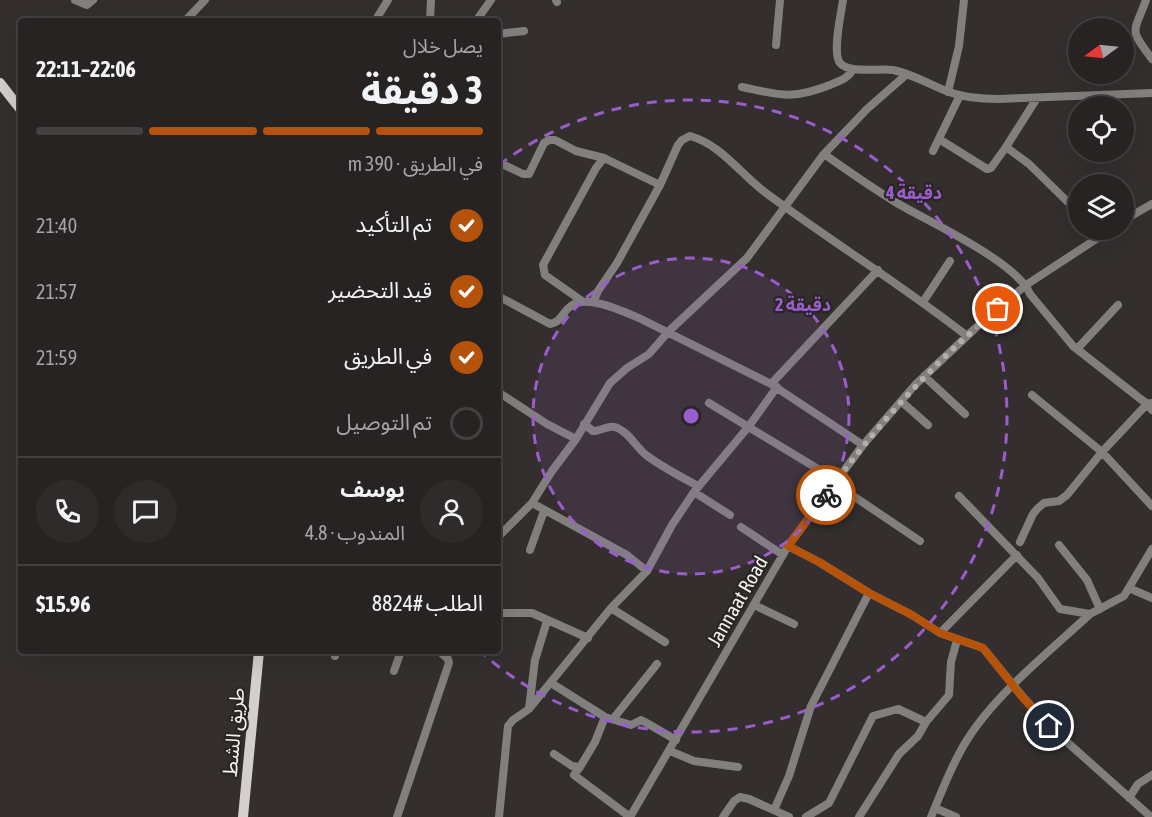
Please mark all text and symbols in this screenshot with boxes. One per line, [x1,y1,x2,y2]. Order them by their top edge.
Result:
north arrow [1068,18,1134,84]
map controls [1068,18,1134,240]
text: يصل خلال [403,34,483,57]
text: 22:06–22:11 [36,56,136,82]
text: 3 دقيقة [361,68,483,112]
button: locate [1068,96,1134,162]
text: في الطريق · 390 m [348,152,483,175]
button: layers [1068,174,1134,240]
text: 4 دقيقة [885,182,942,203]
icon: check [450,209,483,242]
text: تم التأكيد [356,211,432,237]
text: 21:40 [36,214,77,237]
icon: check [450,275,483,308]
text: قيد التحضير [328,277,432,303]
text: 21:57 [36,280,77,303]
pin [972,283,1023,334]
icon: bag [981,292,1014,325]
text: 2 دقيقة [775,294,831,315]
icon: check [450,341,483,374]
text: في الطريق [344,343,432,369]
text: 21:59 [36,346,77,369]
centre of rings [681,406,701,426]
text: تم التوصيل [336,409,432,435]
courier [796,465,856,525]
text: يوسف [340,476,405,502]
icon: bike [810,479,843,512]
button: phone [36,480,99,543]
button: chat [114,480,177,543]
button: person [420,480,483,543]
text: المندوب · 4.8 [305,521,405,544]
street label: Jannaat Road [702,552,772,650]
text: الطلب #8824 [372,590,483,616]
text: $15.96 [36,591,91,617]
street label: طريق الشط [218,687,250,778]
pin [1023,700,1074,751]
icon: home [1032,709,1065,742]

